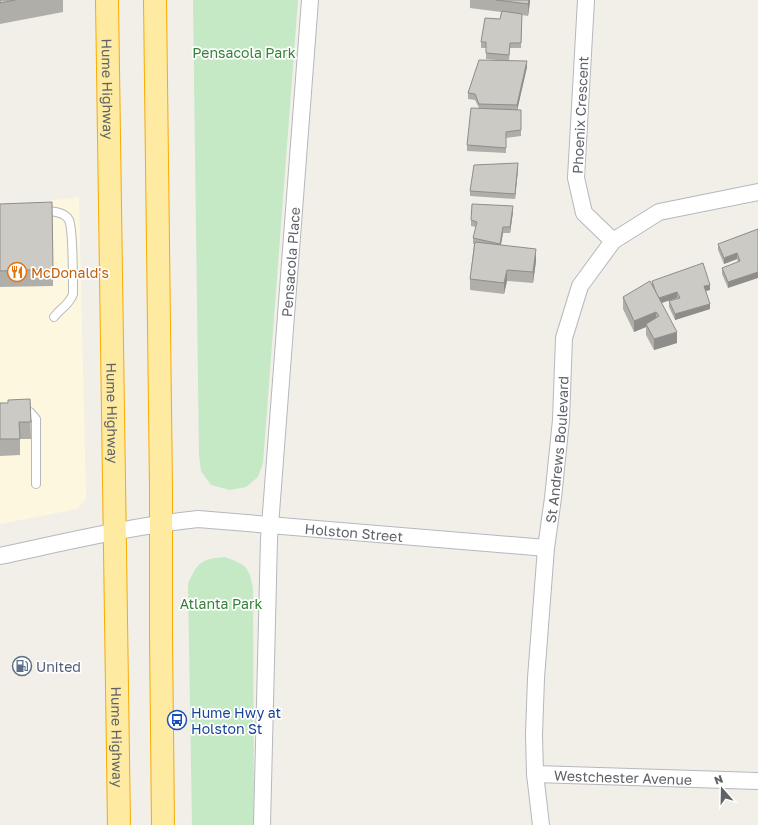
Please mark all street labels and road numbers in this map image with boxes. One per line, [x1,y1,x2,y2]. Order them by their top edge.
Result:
street label: Hume Highway [99,38,118,140]
street label: Phoenix Crescent [568,56,592,174]
street label: Pensacola Place [277,206,303,318]
street label: Hume Highway [104,362,122,464]
street label: St Andrews Boulevard [541,376,571,524]
street label: Holston Street [304,519,404,545]
street label: Hume Highway [108,686,127,788]
street label: Westchester Avenue [554,766,692,787]

